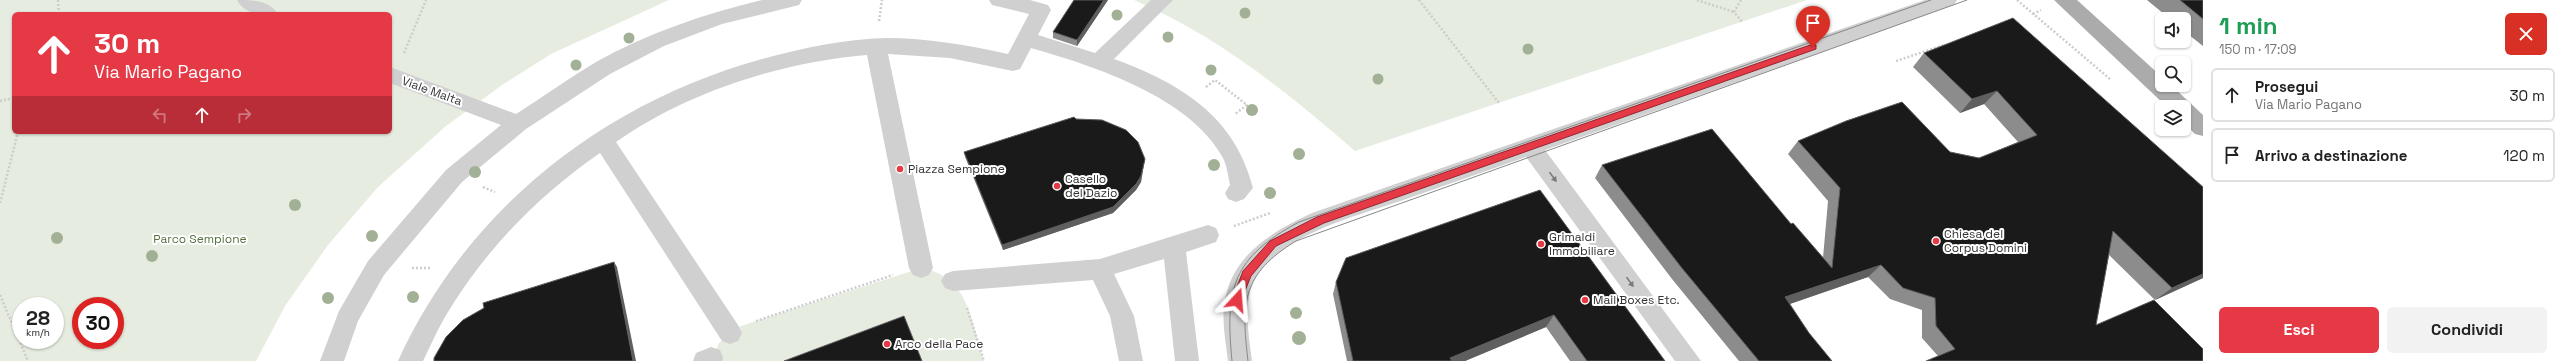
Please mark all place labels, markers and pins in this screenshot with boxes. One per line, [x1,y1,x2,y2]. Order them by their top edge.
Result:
pin [1796,6,1830,47]
place label: Piazza Sempione [908,161,1005,177]
marker: Piazza Sempione [895,164,905,174]
place label: Casello del Dazio [1065,171,1117,201]
marker: Casello del Dazio [1052,181,1062,191]
place label: Chiesa del Corpus Domini [1944,226,2027,256]
place label: Grimaldi Immobiliare [1549,229,1615,259]
marker: Chiesa del Corpus Domini [1931,236,1941,246]
marker: Grimaldi Immobiliare [1536,239,1546,249]
place label: Mail Boxes Etc. [1593,292,1680,308]
marker: Mail Boxes Etc. [1580,295,1590,305]
place label: Arco della Pace [895,336,983,352]
marker: Arco della Pace [882,339,892,349]

